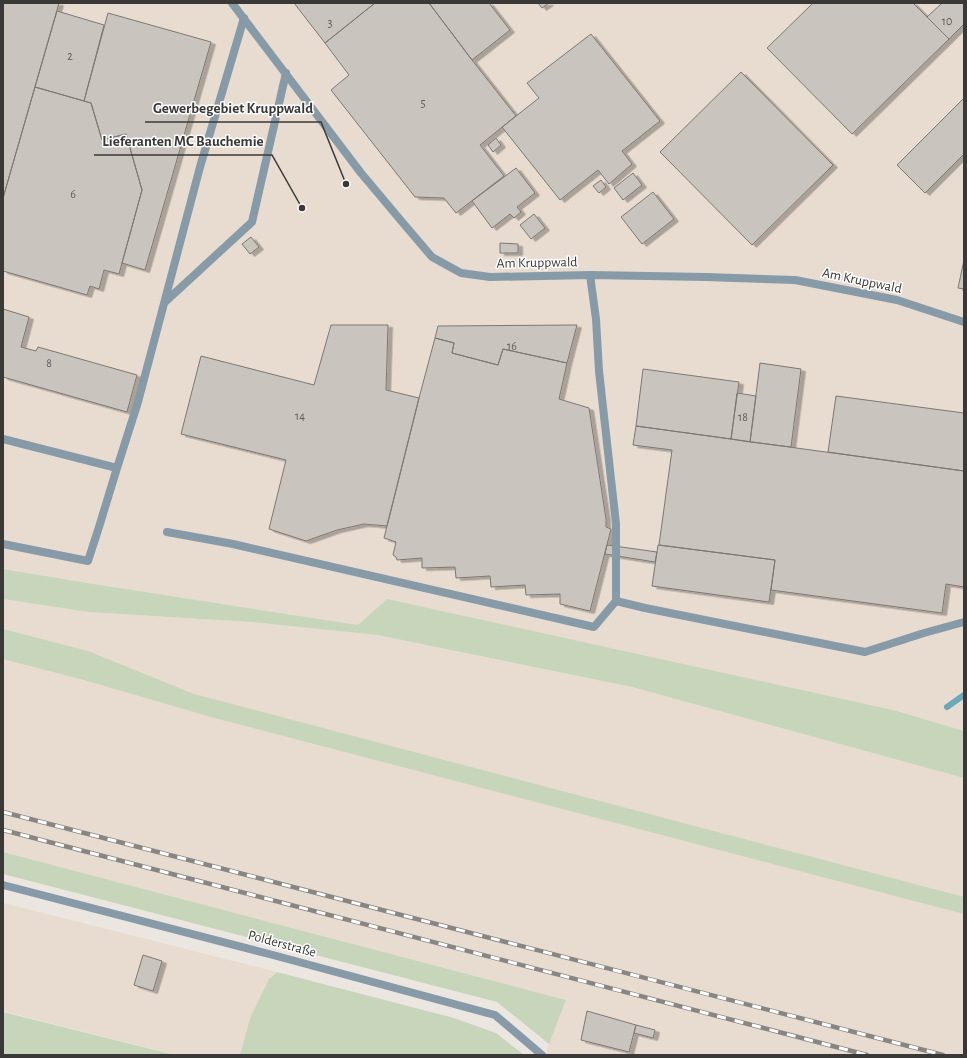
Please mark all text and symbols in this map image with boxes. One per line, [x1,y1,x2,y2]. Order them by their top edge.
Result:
house number: 10 [942,15,952,27]
house number: 3 [328,17,333,29]
house number: 2 [67,50,73,62]
callout: Gewerbegebiet Kruppwald [145,95,321,122]
house number: 5 [420,97,426,109]
text: Gewerbegebiet Kruppwald [153,101,313,116]
callout: Lieferanten MC Bauchemie [94,128,272,155]
text: Lieferanten MC Bauchemie [102,134,264,149]
house number: 6 [70,188,76,200]
street label: Am Kruppwald [496,255,578,271]
street label: Am Kruppwald [821,266,903,296]
house number: 16 [507,340,517,352]
house number: 8 [46,357,52,369]
house number: 14 [295,410,305,422]
house number: 18 [738,411,748,423]
street label: Polderstraße [246,928,318,960]

